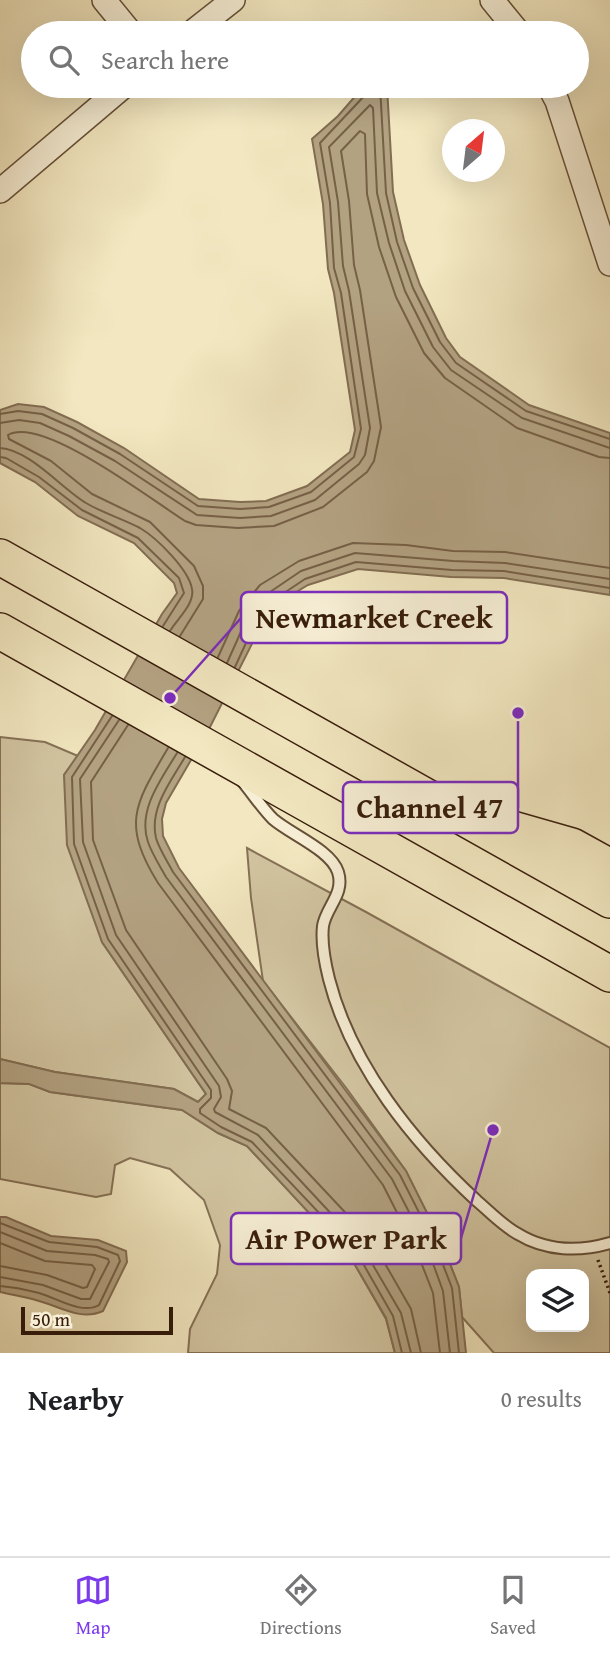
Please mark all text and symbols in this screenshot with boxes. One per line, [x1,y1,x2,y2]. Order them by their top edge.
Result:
search box [21,21,589,98]
text: Search here [101,40,229,79]
icon: search [45,41,83,79]
north arrow [442,119,505,182]
callout: Newmarket Creek [241,592,507,643]
text: Newmarket Creek [255,595,494,639]
callout: Channel 47 [343,782,518,833]
text: Channel 47 [356,785,504,829]
callout: Air Power Park [231,1213,461,1264]
text: Air Power Park [245,1216,448,1260]
map controls [526,1269,589,1332]
button: layers [526,1269,589,1332]
scale bar [21,1304,173,1336]
text: 50 m [32,1305,70,1333]
text: Nearby [28,1377,124,1421]
text: 0 results [501,1382,582,1415]
tab: Map [74,1571,112,1641]
tab: Directions [260,1571,342,1641]
tab: Saved [490,1571,536,1641]

